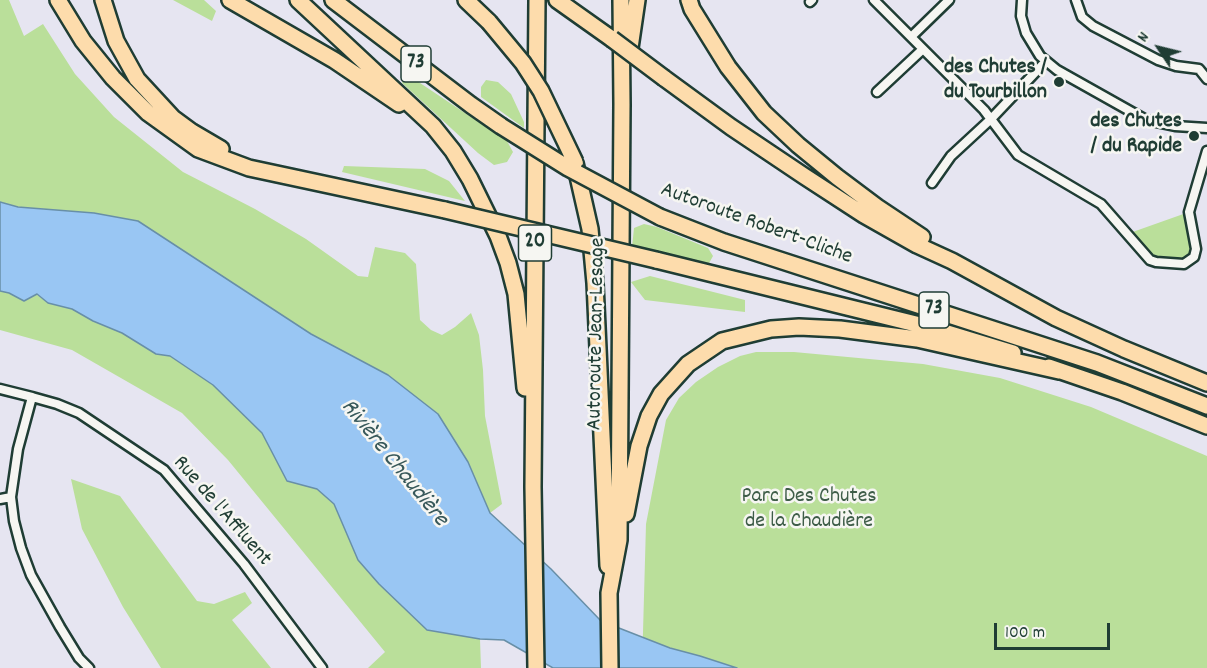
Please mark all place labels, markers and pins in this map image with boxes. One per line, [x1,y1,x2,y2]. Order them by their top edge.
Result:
place label: des Chutes / du Tourbillon [944,56,1047,107]
marker: des Chutes / du Tourbillon [1052,75,1066,89]
place label: des Chutes / du Rapide [1090,110,1182,162]
marker: des Chutes / du Rapide [1187,129,1201,143]

